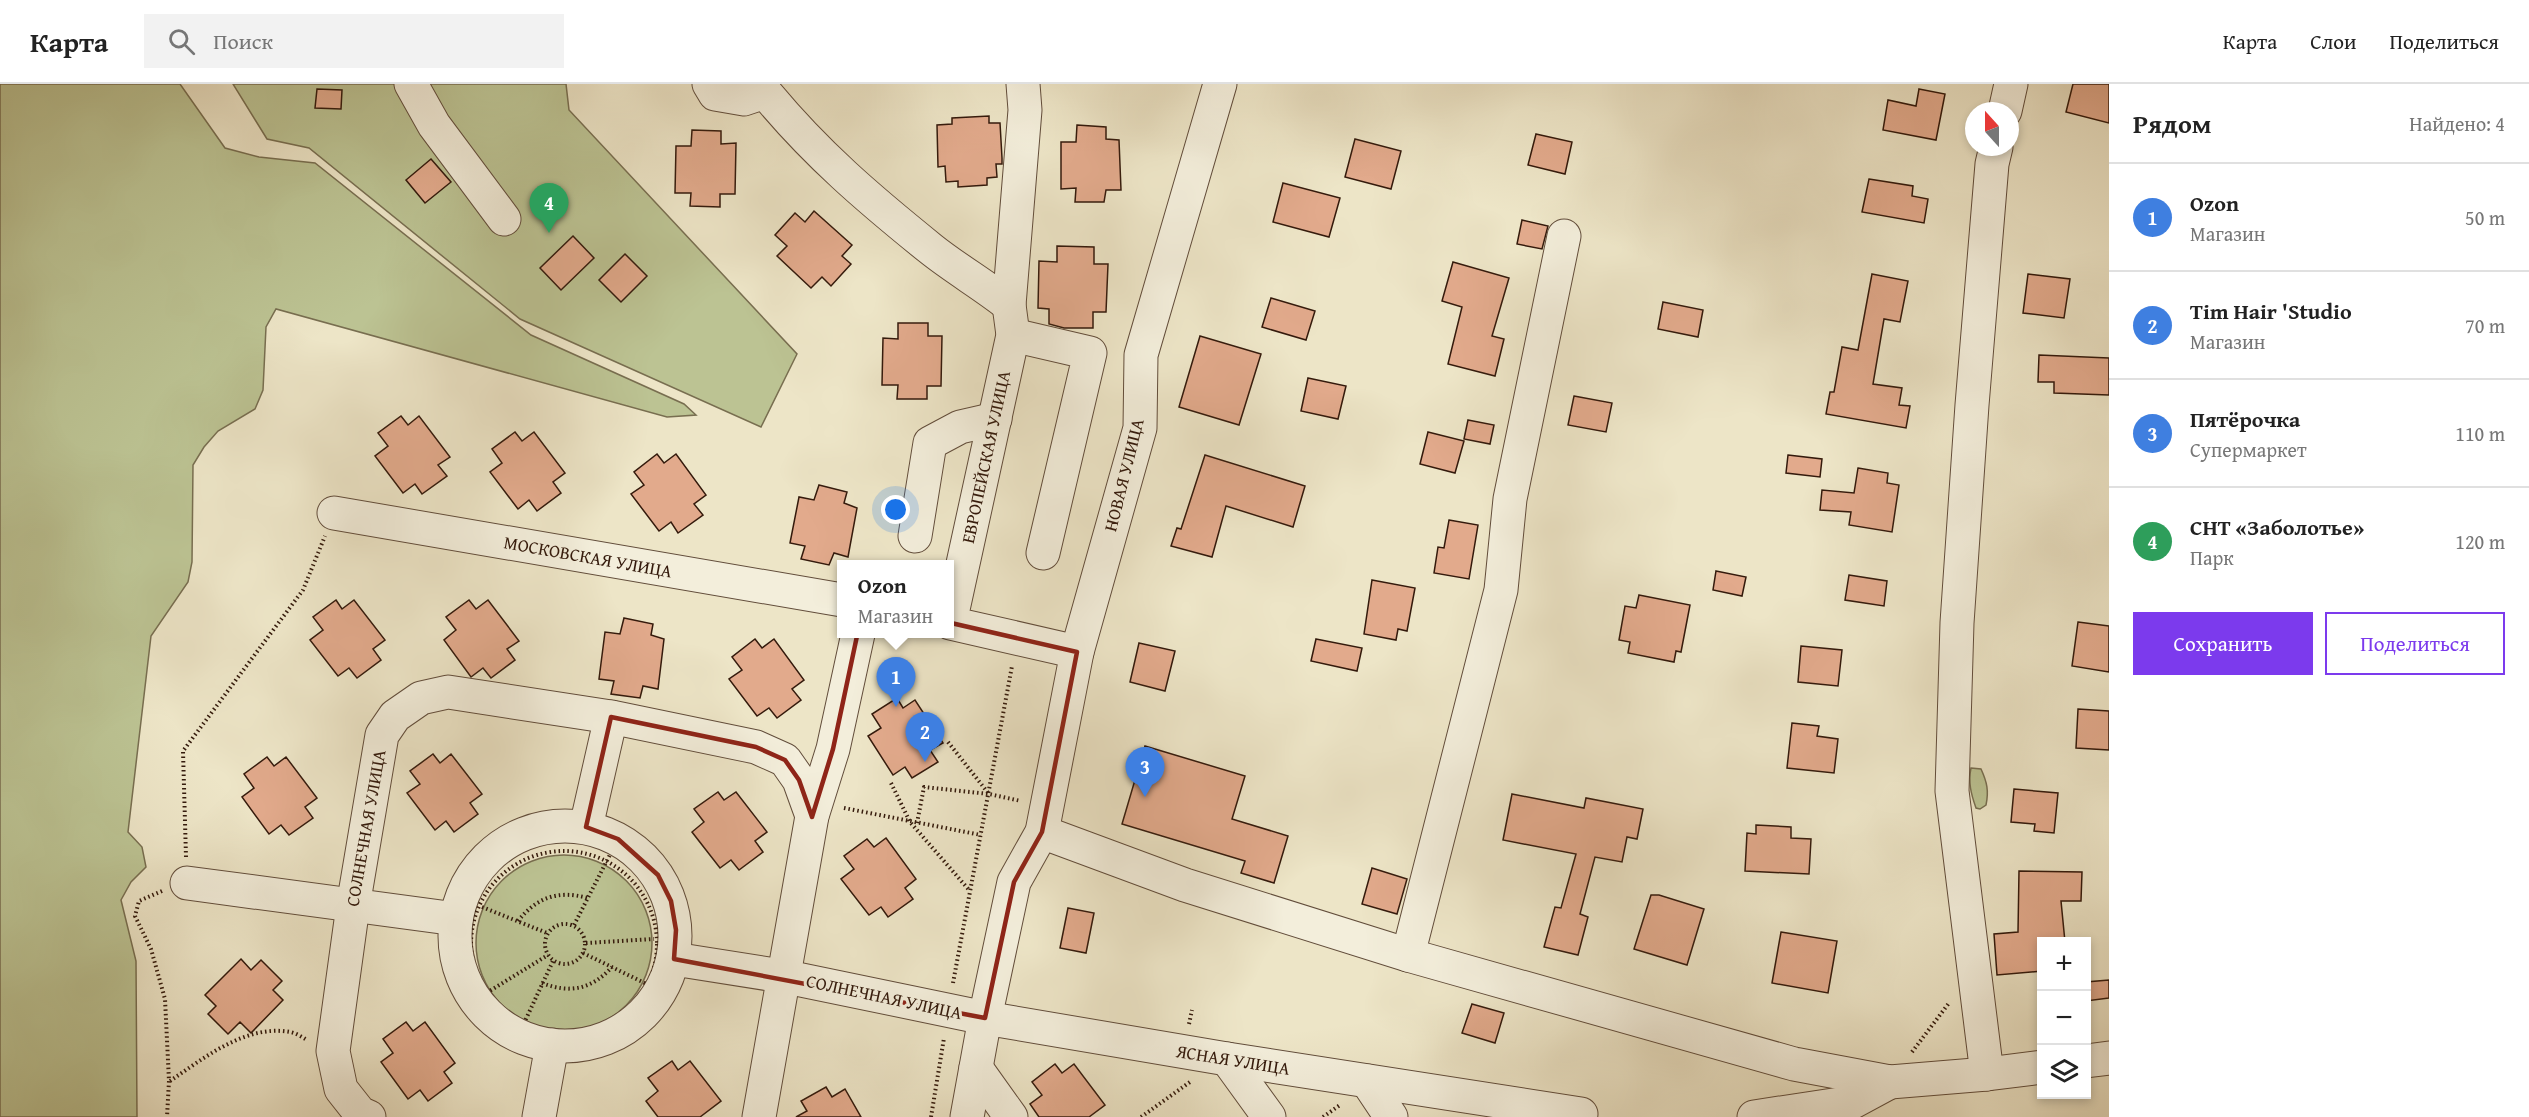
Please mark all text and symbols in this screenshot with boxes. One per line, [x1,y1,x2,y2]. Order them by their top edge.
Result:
search box [144,14,564,68]
text: Карта [30,21,108,62]
icon: search [165,25,198,58]
text: Поиск [213,25,273,57]
text: Карта [2223,26,2277,57]
text: Слои [2310,26,2356,57]
text: Поделиться [2389,26,2499,57]
north arrow [1965,102,2019,156]
text: Рядом [2133,104,2211,143]
text: Найдено: 4 [2409,109,2505,138]
pin: 4 [530,184,568,233]
text: Ozon [2190,187,2239,219]
text: 1 [2147,203,2158,232]
text: 50 m [2465,203,2505,232]
text: Магазин [2190,219,2265,248]
text: Tim Hair 'Studio [2190,295,2352,327]
text: 2 [2147,311,2158,340]
text: 70 m [2465,311,2505,340]
text: Магазин [2190,327,2265,356]
street label: ЕВРОПЕЙСКАЯ УЛИЦА [954,368,1017,546]
text: Пятёрочка [2190,403,2300,435]
street label: НОВАЯ УЛИЦА [1096,415,1151,534]
text: 3 [2147,419,2158,448]
text: 110 m [2455,419,2505,448]
text: Супермаркет [2190,435,2307,464]
your location [881,495,910,524]
text: СНТ «Заболотье» [2190,511,2364,543]
text: 4 [2147,527,2158,556]
text: 120 m [2455,527,2505,556]
street label: МОСКОВСКАЯ УЛИЦА [502,528,674,585]
text: Парк [2190,543,2234,572]
popup [837,560,954,638]
text: Ozon [858,569,907,601]
text: Магазин [858,601,933,630]
button: Сохранить [2133,612,2313,675]
button: Поделиться [2325,612,2505,675]
pin: 1 [876,658,916,707]
pin: 2 [906,712,944,762]
street label: СОЛНЕЧНАЯ УЛИЦА [338,747,393,908]
pin: 3 [1126,748,1164,797]
map controls [2037,937,2091,1099]
button: + [2037,937,2091,991]
street label: СОЛНЕЧНАЯ УЛИЦА [804,967,965,1026]
button: − [2037,991,2091,1045]
street label: ЯСНАЯ УЛИЦА [1173,1037,1292,1082]
button: layers [2037,1045,2091,1099]

